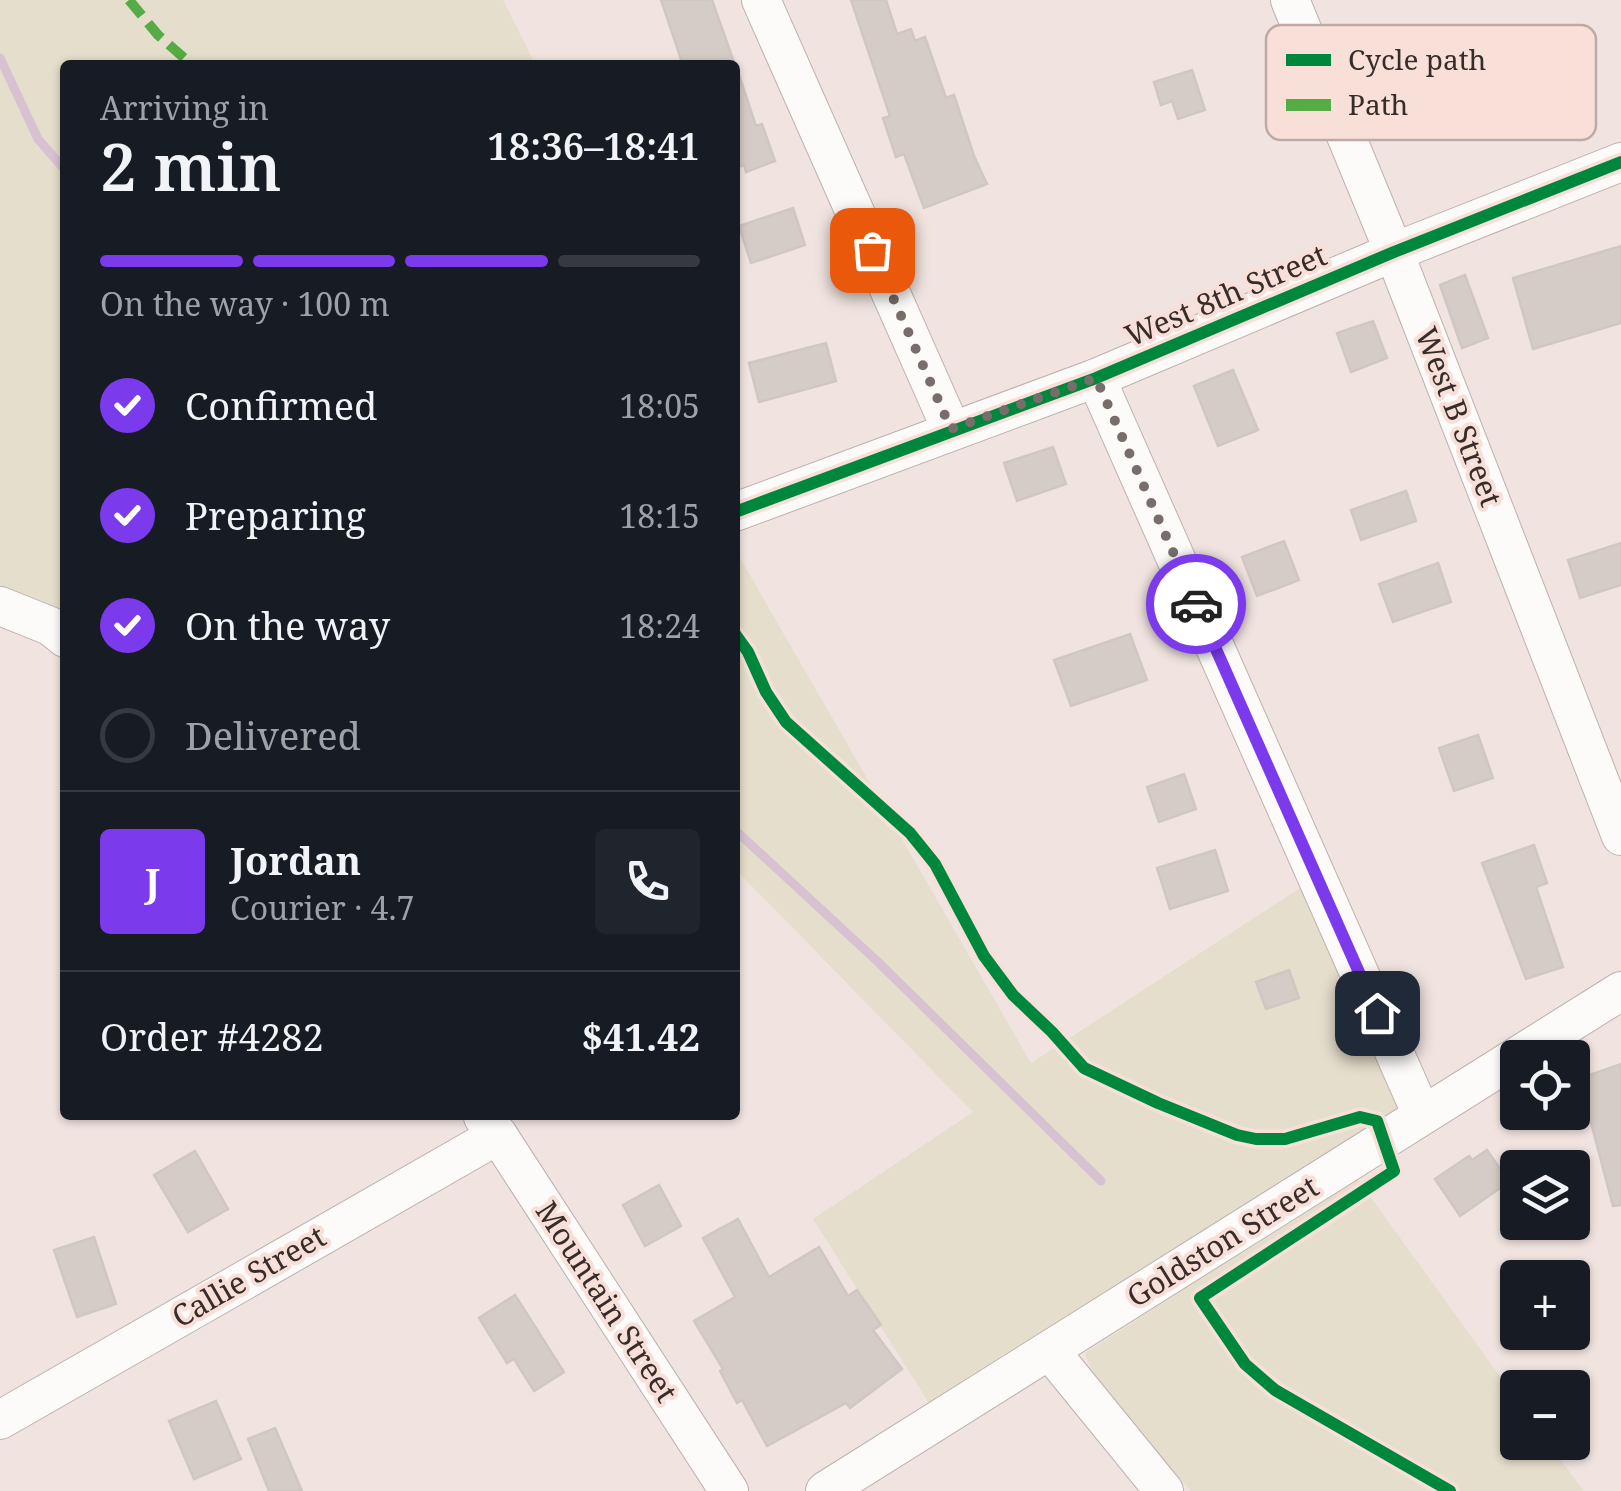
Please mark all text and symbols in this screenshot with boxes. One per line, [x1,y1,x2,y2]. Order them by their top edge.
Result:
legend [1266,25,1596,140]
text: Cycle path [1348,40,1486,78]
text: Path [1348,85,1408,123]
text: Arriving in [100,86,269,129]
text: 18:36–18:41 [487,119,700,171]
text: 2 min [100,122,282,210]
pin [830,208,915,293]
icon: bag [845,223,900,278]
street label: West 8th Street [1118,234,1333,356]
text: On the way · 100 m [100,282,390,325]
street label: West B Street [1406,321,1512,512]
icon: check [100,378,155,433]
text: Confirmed [185,379,377,431]
text: 18:05 [619,384,700,427]
icon: check [100,488,155,543]
text: Preparing [185,489,366,541]
text: 18:15 [619,494,700,537]
courier [1146,554,1246,654]
icon: car [1169,577,1224,632]
icon: check [100,598,155,653]
text: On the way [185,599,390,651]
text: 18:24 [619,604,700,647]
text: Delivered [185,709,361,761]
button: phone [595,829,700,934]
text: Jordan [230,834,361,886]
text: J [145,855,160,907]
text: Courier · 4.7 [230,886,414,929]
pin [1335,971,1420,1056]
icon: home [1350,986,1405,1041]
text: Order #4282 [100,1010,324,1062]
text: $41.42 [581,1010,700,1062]
map controls [1500,1040,1590,1460]
button: locate [1500,1040,1590,1130]
button: layers [1500,1150,1590,1240]
street label: Goldston Street [1119,1165,1326,1316]
street label: Mountain Street [527,1193,688,1410]
street label: Callie Street [164,1215,333,1336]
button: + [1500,1260,1590,1350]
button: − [1500,1370,1590,1460]

